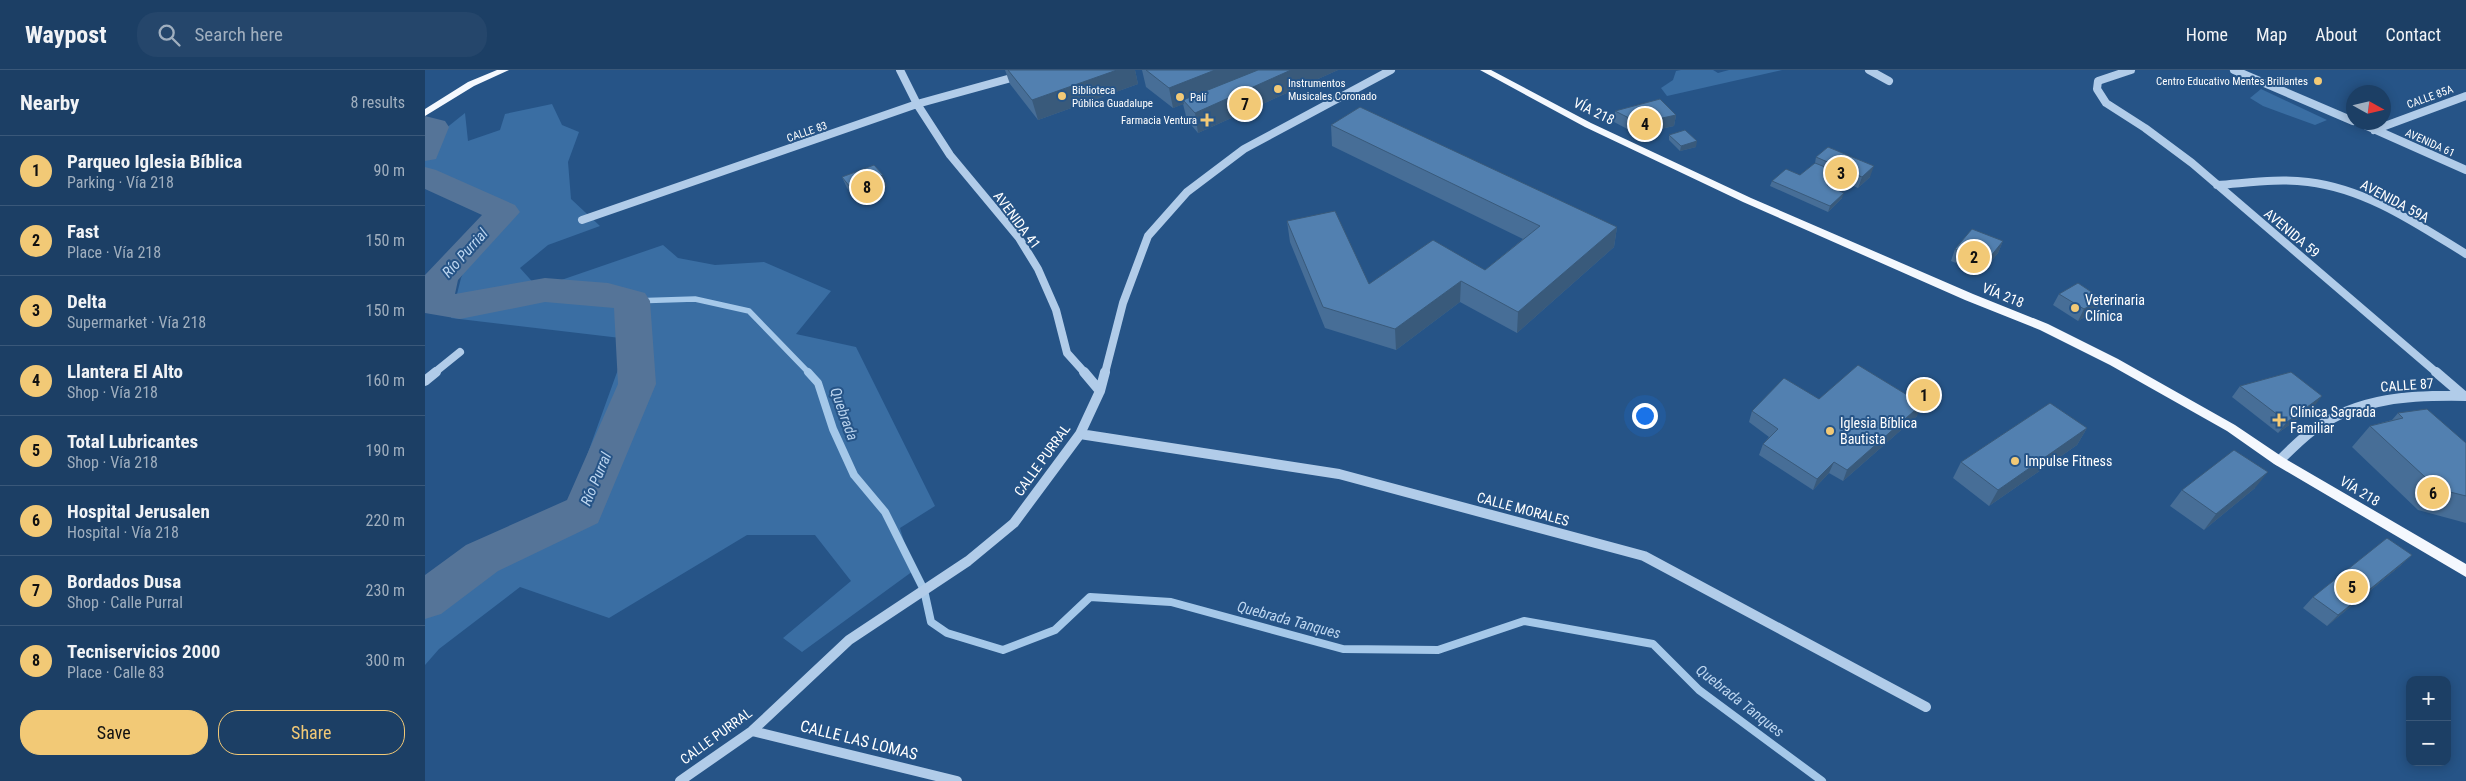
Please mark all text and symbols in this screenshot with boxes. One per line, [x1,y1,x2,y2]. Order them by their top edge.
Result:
search box [137,12,487,57]
text: Waypost [25,21,107,49]
icon: search [155,21,183,49]
text: Search here [195,23,283,46]
text: Home [2186,24,2228,45]
text: Map [2256,24,2287,45]
text: About [2315,24,2357,45]
text: Contact [2385,24,2441,45]
place label: Centro Educativo Mentes Brillantes [2156,75,2308,88]
marker: Centro Educativo Mentes Brillantes [2312,75,2324,87]
place label: Instrumentos Musicales Coronado [1288,77,1377,103]
street label: CALLE 85A [2405,82,2455,111]
marker: Instrumentos Musicales Coronado [1272,83,1284,95]
place label: Biblioteca Pública Guadalupe [1072,84,1153,110]
pin: 7 [1229,85,1261,123]
north arrow [2346,85,2391,130]
marker: Biblioteca Pública Guadalupe [1056,90,1068,102]
text: Nearby [20,91,79,115]
marker: Palí [1174,91,1186,103]
place label: Palí [1190,91,1207,104]
text: 8 results [350,93,405,112]
street label: VÍA 218 [1571,93,1618,128]
pin: 4 [1629,105,1661,143]
place label: Farmacia Ventura [1121,114,1197,127]
marker: Farmacia Ventura [1201,114,1213,126]
street label: CALLE 83 [785,119,829,145]
street label: AVENIDA 61 [2403,126,2457,160]
text: Parqueo Iglesia Bíblica [67,150,242,173]
pin: 3 [1825,154,1857,192]
text: 1 [32,161,40,180]
text: 90 m [373,161,405,180]
pin: 8 [851,168,883,206]
text: Parking · Vía 218 [67,173,174,192]
street label: AVENIDA 59A [2358,176,2432,226]
street label: AVENIDA 41 [990,188,1044,252]
street label: AVENIDA 59 [2261,205,2323,261]
text: Fast [67,220,99,243]
water label: Río Purrial [438,224,492,281]
text: 2 [32,231,40,250]
text: 150 m [366,231,405,250]
pin: 2 [1958,238,1990,276]
text: Place · Vía 218 [67,243,161,262]
street label: VÍA 218 [1980,279,2027,311]
text: Delta [67,290,106,313]
place label: Veterinaria Clínica [2085,292,2145,324]
text: 3 [32,301,40,320]
text: 150 m [366,301,405,320]
marker: Veterinaria Clínica [2069,302,2081,314]
text: Supermarket · Vía 218 [67,313,206,332]
text: Llantera El Alto [67,360,183,383]
text: 4 [32,371,40,390]
text: 160 m [366,371,405,390]
street label: CALLE 87 [2380,375,2434,395]
pin: 1 [1908,376,1940,414]
text: Shop · Vía 218 [67,383,158,402]
water label: Quebrada [826,385,862,443]
your location [1632,403,1658,429]
place label: Clínica Sagrada Familiar [2290,404,2376,436]
marker: Clínica Sagrada Familiar [2272,413,2286,427]
place label: Iglesia Bíblica Bautista [1840,415,1917,447]
street label: CALLE PURRAL [1011,421,1074,499]
marker: Iglesia Bíblica Bautista [1824,425,1836,437]
text: Total Lubricantes [67,430,198,453]
text: 5 [32,441,40,460]
text: 190 m [366,441,405,460]
water label: Río Purral [577,449,615,508]
text: Shop · Vía 218 [67,453,158,472]
place label: Impulse Fitness [2025,453,2112,469]
marker: Impulse Fitness [2009,455,2021,467]
street label: VÍA 218 [2337,472,2383,509]
pin: 6 [2417,474,2449,512]
street label: CALLE MORALES [1475,489,1571,529]
text: Hospital Jerusalen [67,500,210,523]
text: 6 [32,511,40,530]
text: 220 m [366,511,405,530]
text: Hospital · Vía 218 [67,523,179,542]
pin: 5 [2336,568,2368,606]
text: Bordados Dusa [67,570,181,593]
text: 7 [32,581,40,600]
text: 230 m [366,581,405,600]
text: Shop · Calle Purral [67,593,183,612]
water label: Quebrada Tanques [1235,597,1343,643]
text: Tecniservicios 2000 [67,640,220,663]
text: 8 [32,651,40,670]
text: 300 m [366,651,405,670]
water label: Quebrada Tanques [1692,661,1788,741]
text: Place · Calle 83 [67,663,164,682]
map controls [2406,676,2451,766]
button: + [2406,676,2451,721]
street label: CALLE PURRAL [677,704,755,767]
button: Save [20,710,208,755]
button: Share [218,710,405,755]
street label: CALLE LAS LOMAS [798,716,920,764]
button: − [2406,721,2451,766]

